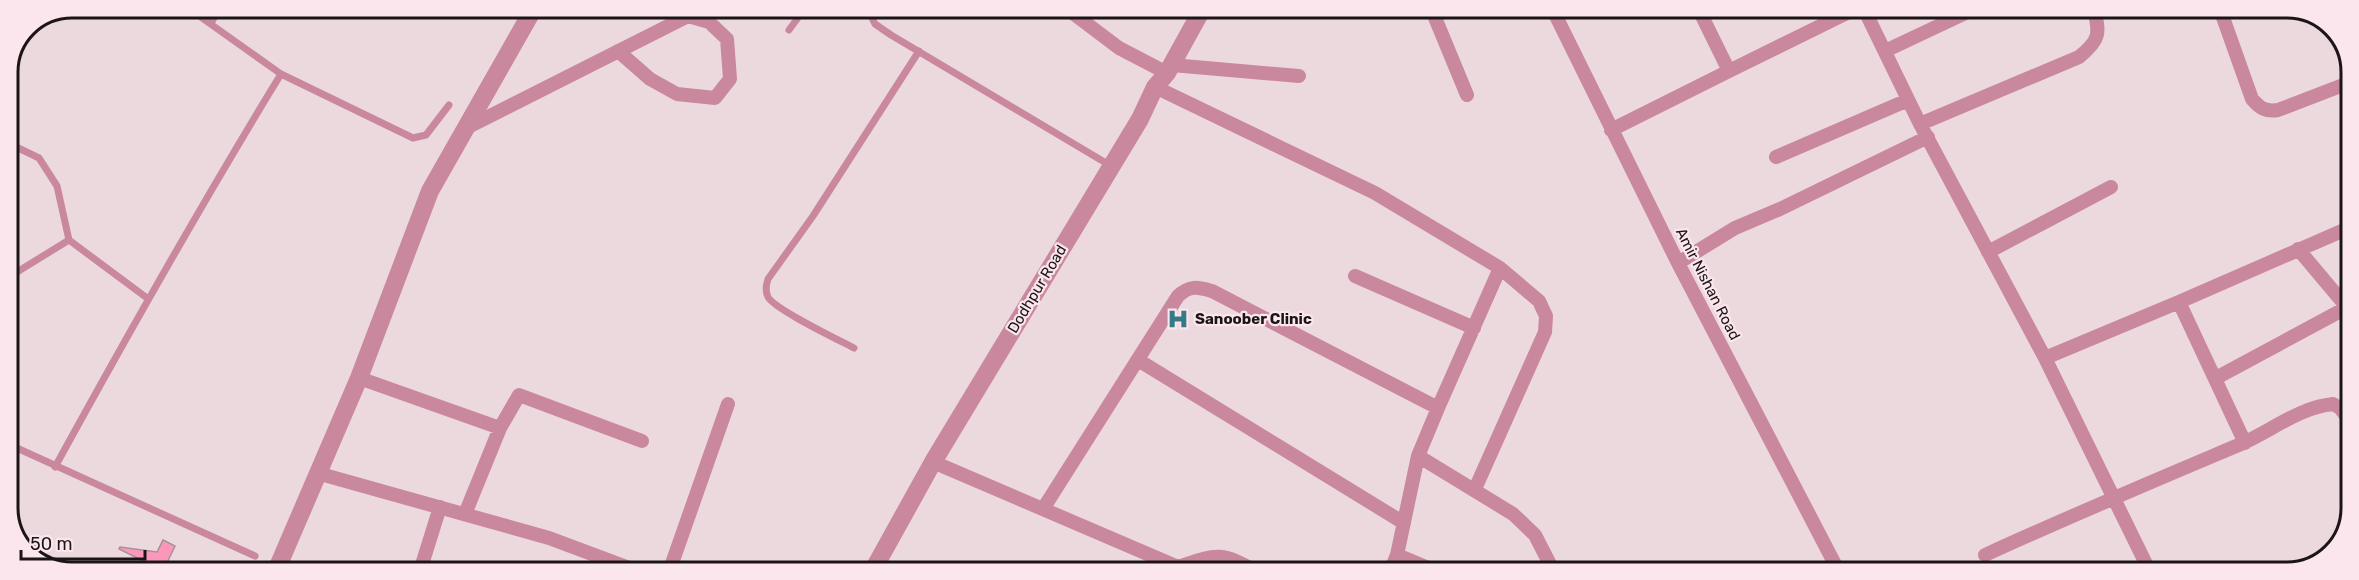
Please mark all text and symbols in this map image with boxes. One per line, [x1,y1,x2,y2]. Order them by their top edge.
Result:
street label: Amir Nishan Road [1672,225,1744,343]
street label: Dodhpur Road [1004,242,1070,336]
hospital icon: Sanoober Clinic [1166,307,1190,331]
place label: Sanoober Clinic [1195,310,1312,328]
scale bar [21,523,146,561]
text: 50 m [30,533,73,555]

